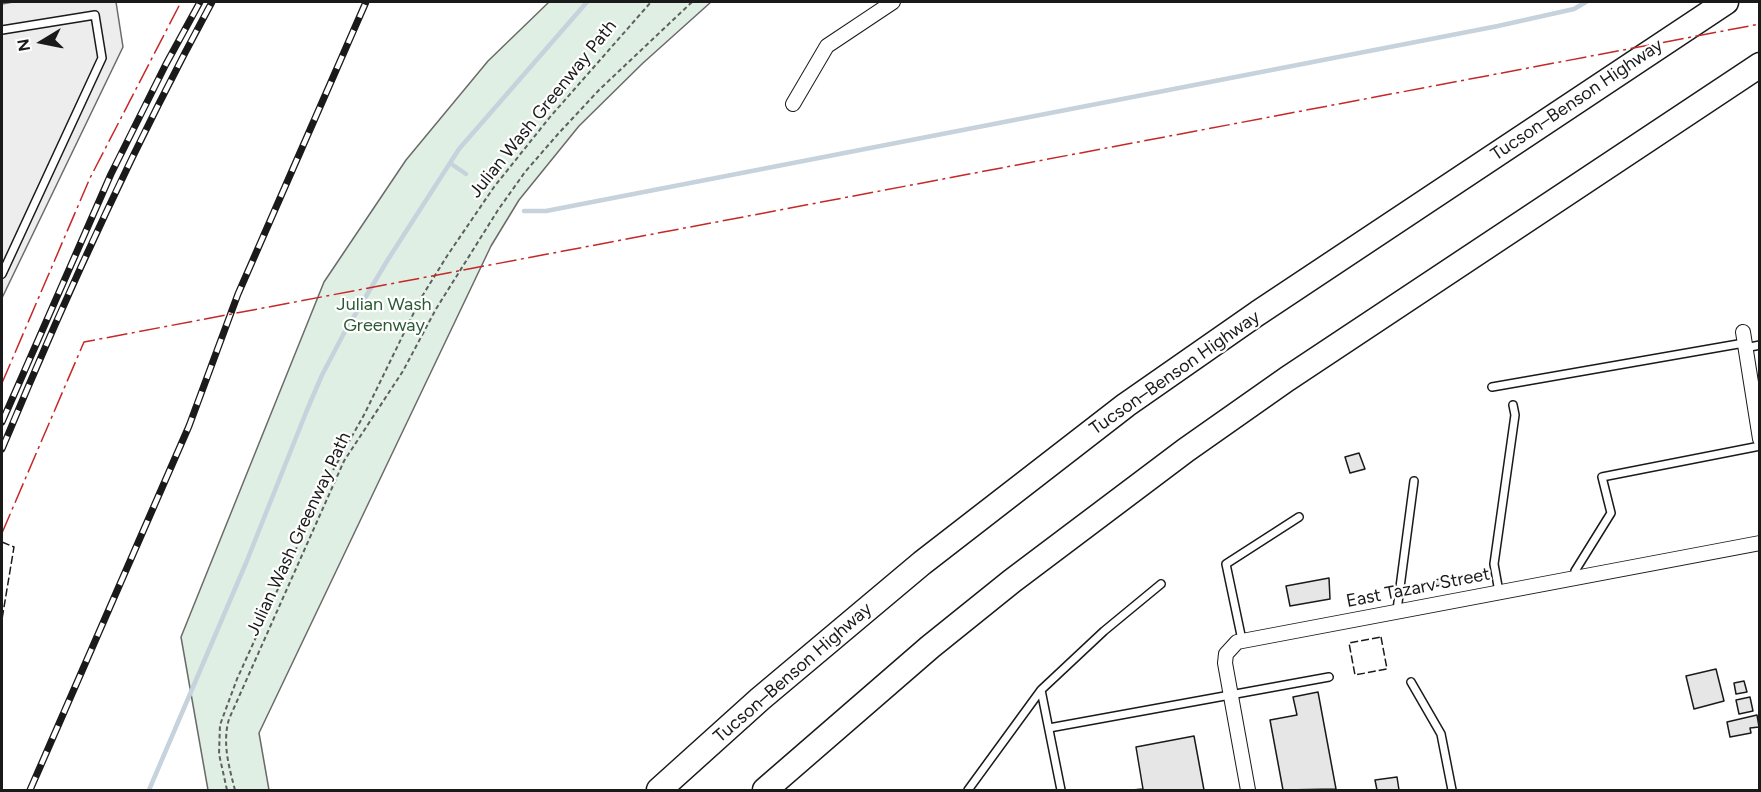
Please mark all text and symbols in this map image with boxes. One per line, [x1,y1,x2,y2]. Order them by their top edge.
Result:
north arrow [12,12,72,72]
street label: Julian Wash Greenway Path [465,16,621,202]
street label: Tucson–Benson Highway [1487,34,1667,166]
text: N [13,37,34,53]
park label: Julian Wash Greenway [336,294,432,336]
street label: Tucson–Benson Highway [1086,306,1264,440]
street label: Julian Wash Greenway Path [242,429,356,639]
street label: East Tazarv Street [1344,563,1492,613]
street label: Tucson–Benson Highway [710,598,876,748]

